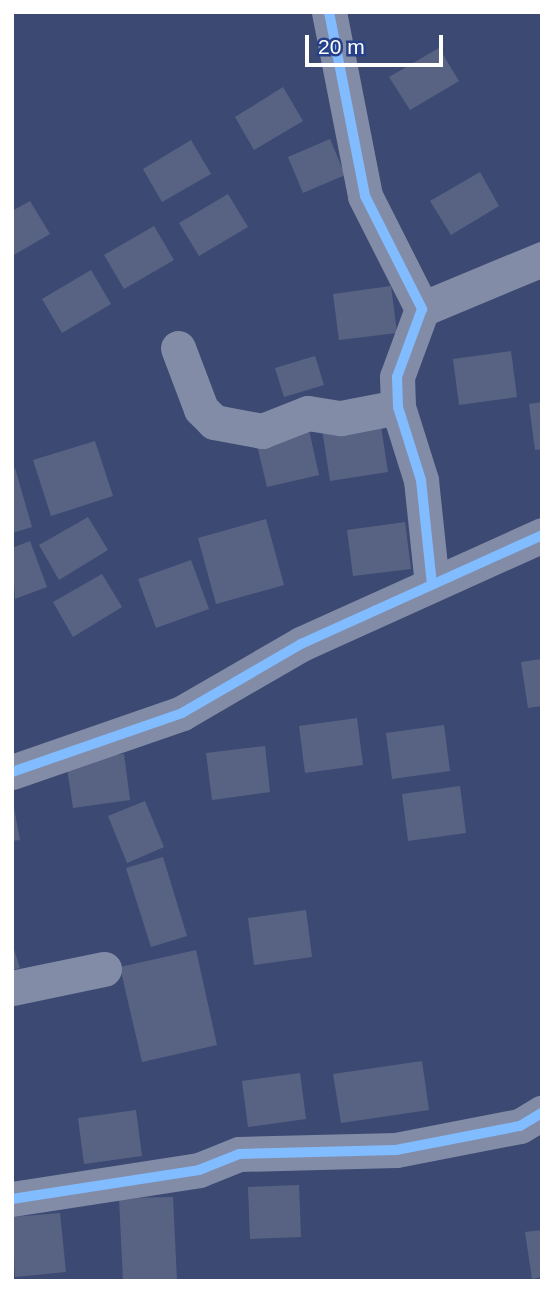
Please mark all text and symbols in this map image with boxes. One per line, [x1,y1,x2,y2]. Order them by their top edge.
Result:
scale bar [309,21,447,65]
text: 20 m [318,35,365,58]

